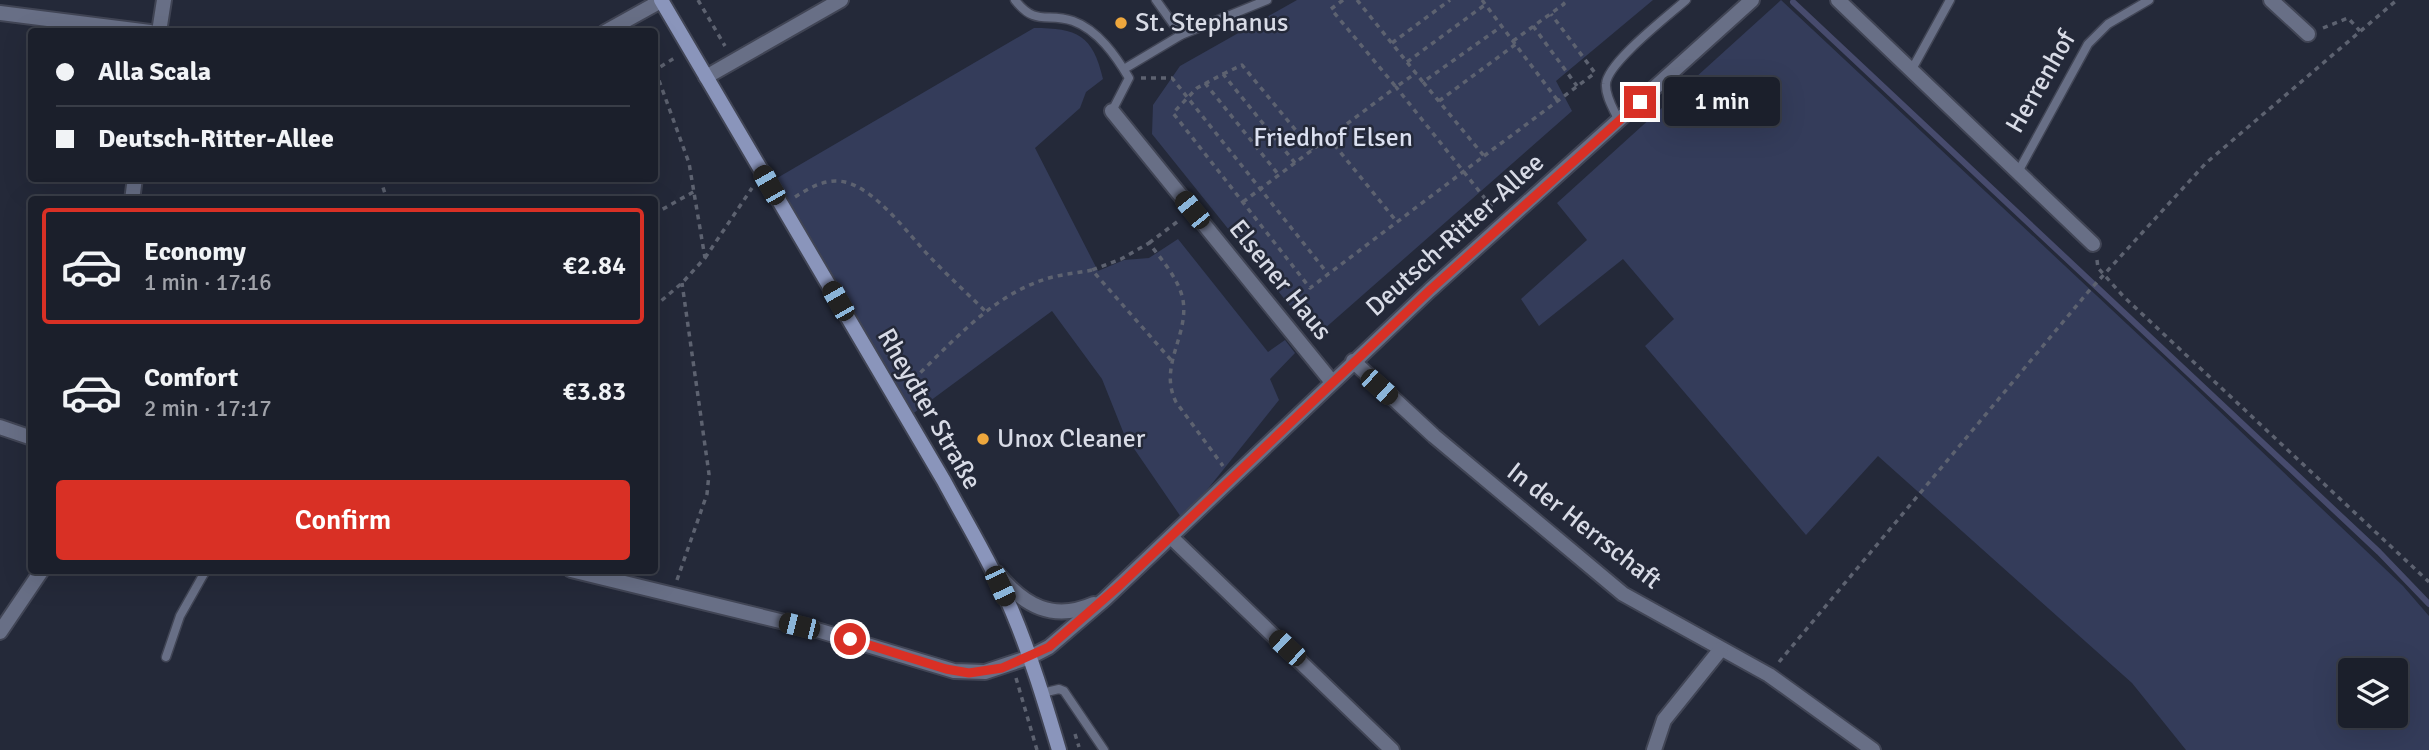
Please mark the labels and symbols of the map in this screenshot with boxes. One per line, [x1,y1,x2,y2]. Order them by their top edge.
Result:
place label: St. Stephanus [1135,7,1288,39]
marker: St. Stephanus [1113,15,1129,31]
street label: Herrenhof [1999,24,2084,139]
callout: 1 min [1664,78,1780,126]
route end [1624,86,1656,118]
park label: Friedhof Elsen [1253,122,1413,154]
street label: Deutsch-Ritter-Allee [1359,147,1551,323]
car [750,162,789,208]
car [1171,187,1214,233]
street label: Elsener Haus [1222,213,1338,347]
car [819,278,858,324]
street label: Rheydter Straße [870,323,988,495]
car [1357,365,1402,409]
place label: Unox Cleaner [997,423,1146,455]
marker: Unox Cleaner [975,431,991,447]
street label: In der Herrschaft [1500,456,1668,596]
car [982,563,1019,609]
car [777,611,822,641]
route start [834,623,866,655]
car [1265,626,1310,670]

